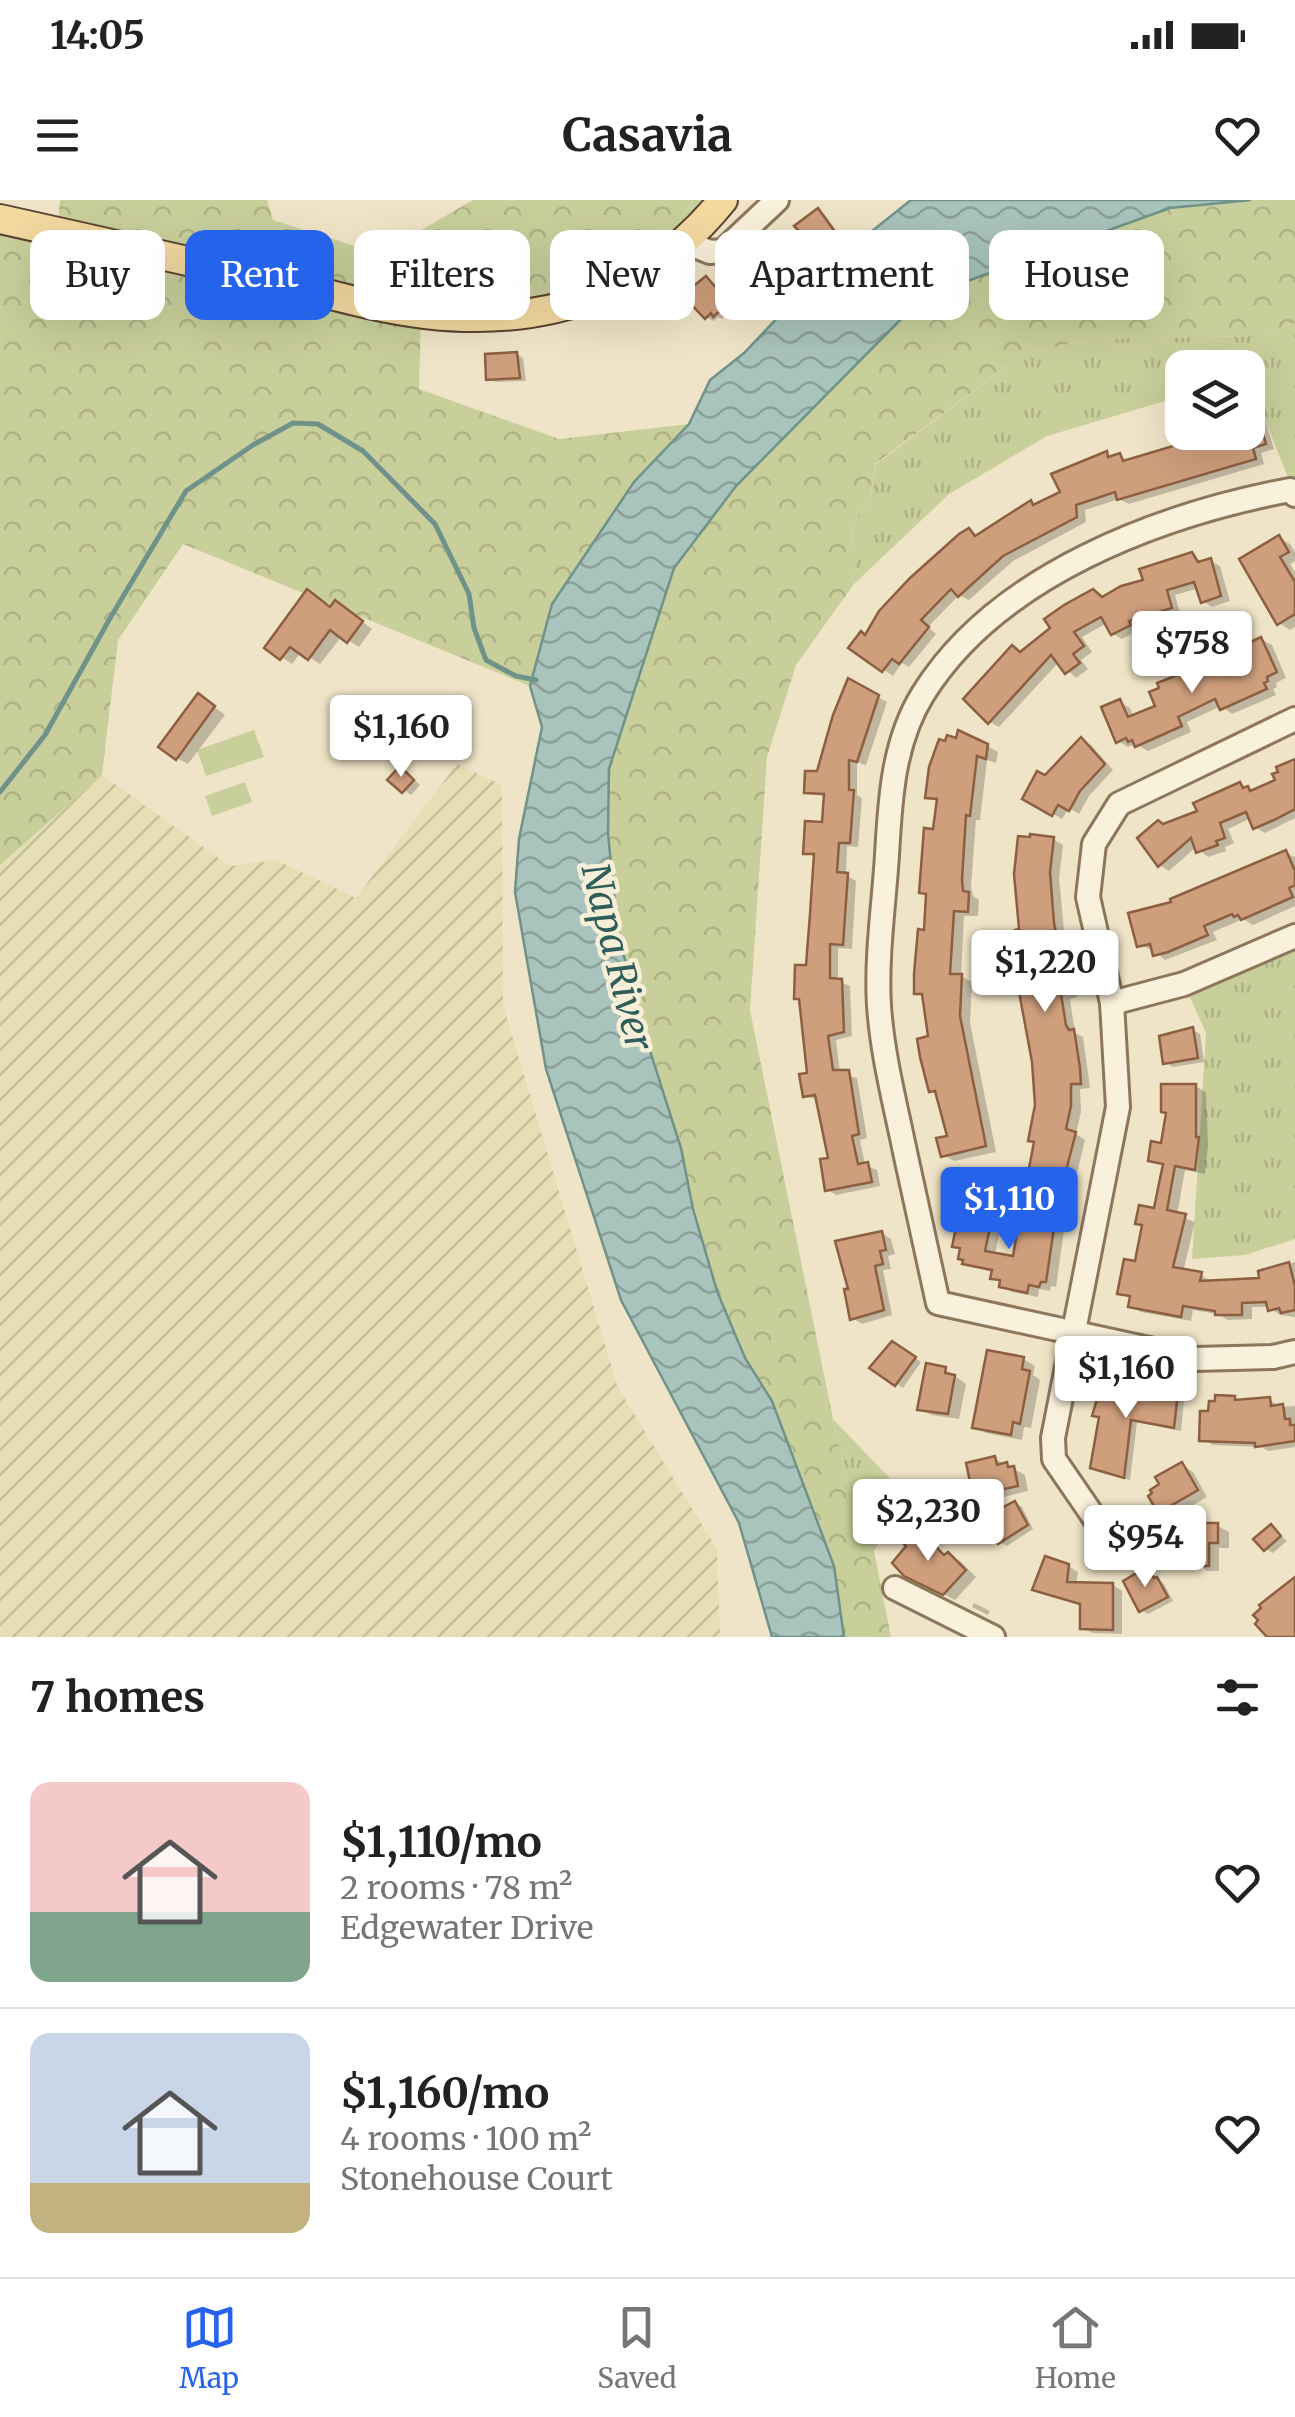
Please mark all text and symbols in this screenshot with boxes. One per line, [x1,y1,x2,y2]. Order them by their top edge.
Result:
text: 14:05 [50,12,145,59]
text: Casavia [563,107,732,163]
icon: menu [30,108,85,163]
icon: heart [1210,108,1265,163]
chip: Buy [30,230,165,320]
chip: Rent [185,230,334,320]
chip: Filters [354,230,530,320]
chip: New [550,230,695,320]
chip: Apartment [715,230,969,320]
chip: House [989,230,1164,320]
map controls [1165,350,1265,450]
button: layers [1165,350,1265,450]
pin: $758 [1133,611,1251,696]
text: $758 [1154,623,1230,663]
pin: $1,160 [320,695,482,780]
text: $1,160 [352,707,450,747]
water label: Napa River [572,859,664,1056]
pin: $1,220 [964,930,1126,1015]
text: $1,220 [993,942,1097,982]
pin: $1,110 [928,1167,1090,1252]
text: $1,110 [963,1179,1055,1219]
pin: $1,160 [1045,1336,1207,1421]
text: $1,160 [1077,1348,1175,1388]
pin: $2,230 [847,1479,1009,1564]
text: $2,230 [875,1491,981,1531]
pin: $954 [1086,1505,1204,1590]
text: $954 [1106,1517,1184,1557]
icon: filters [1210,1670,1265,1725]
text: 7 homes [30,1671,205,1723]
text: $1,110/mo [340,1816,542,1868]
icon: home [110,1822,230,1942]
icon: heart [1210,1855,1265,1910]
text: 2 rooms · 78 m² [340,1868,572,1908]
text: Edgewater Drive [340,1908,593,1948]
text: $1,160/mo [340,2067,549,2119]
icon: home [110,2073,230,2193]
icon: heart [1210,2106,1265,2161]
text: 4 rooms · 100 m² [340,2119,591,2159]
text: Stonehouse Court [340,2159,613,2199]
tab: Map [179,2300,239,2396]
tab: Saved [597,2300,677,2396]
tab: Home [1035,2300,1116,2396]

